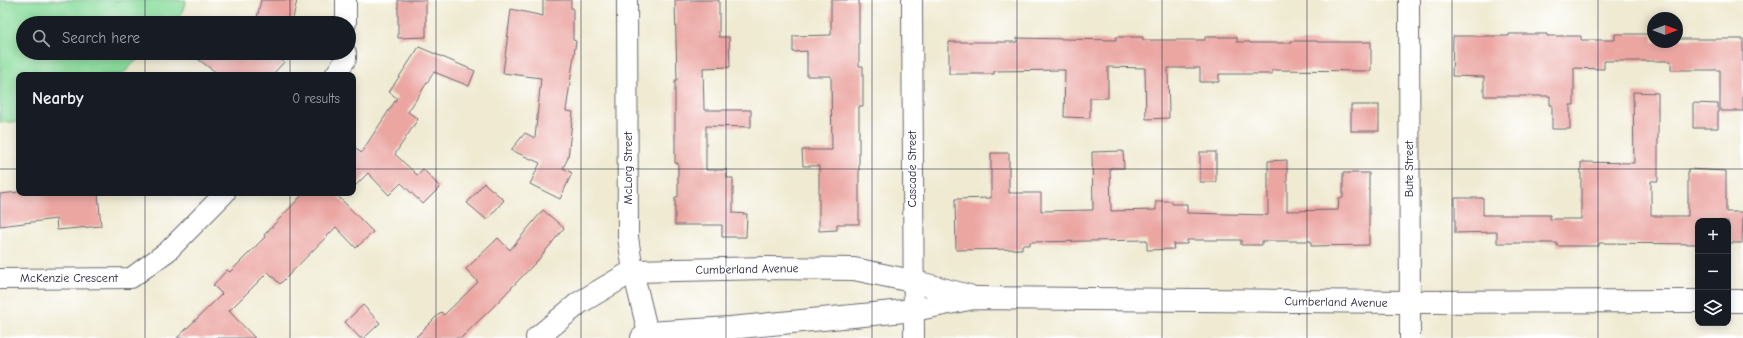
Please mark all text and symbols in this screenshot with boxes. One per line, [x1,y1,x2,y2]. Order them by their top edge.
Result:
north arrow [1647,12,1683,48]
search box [16,16,356,60]
icon: search [30,27,52,49]
text: Search here [62,29,140,47]
text: Nearby [32,89,83,108]
text: 0 results [292,91,340,106]
street label: Cascade Street [905,130,919,207]
street label: McLorg Street [621,131,635,204]
street label: Bute Street [1402,140,1416,197]
map controls [1695,218,1731,326]
button: + [1695,218,1731,254]
button: − [1695,254,1731,290]
street label: Cumberland Avenue [695,261,799,277]
street label: McKenzie Crescent [20,271,119,285]
button: layers [1695,290,1731,326]
street label: Cumberland Avenue [1284,294,1388,310]

